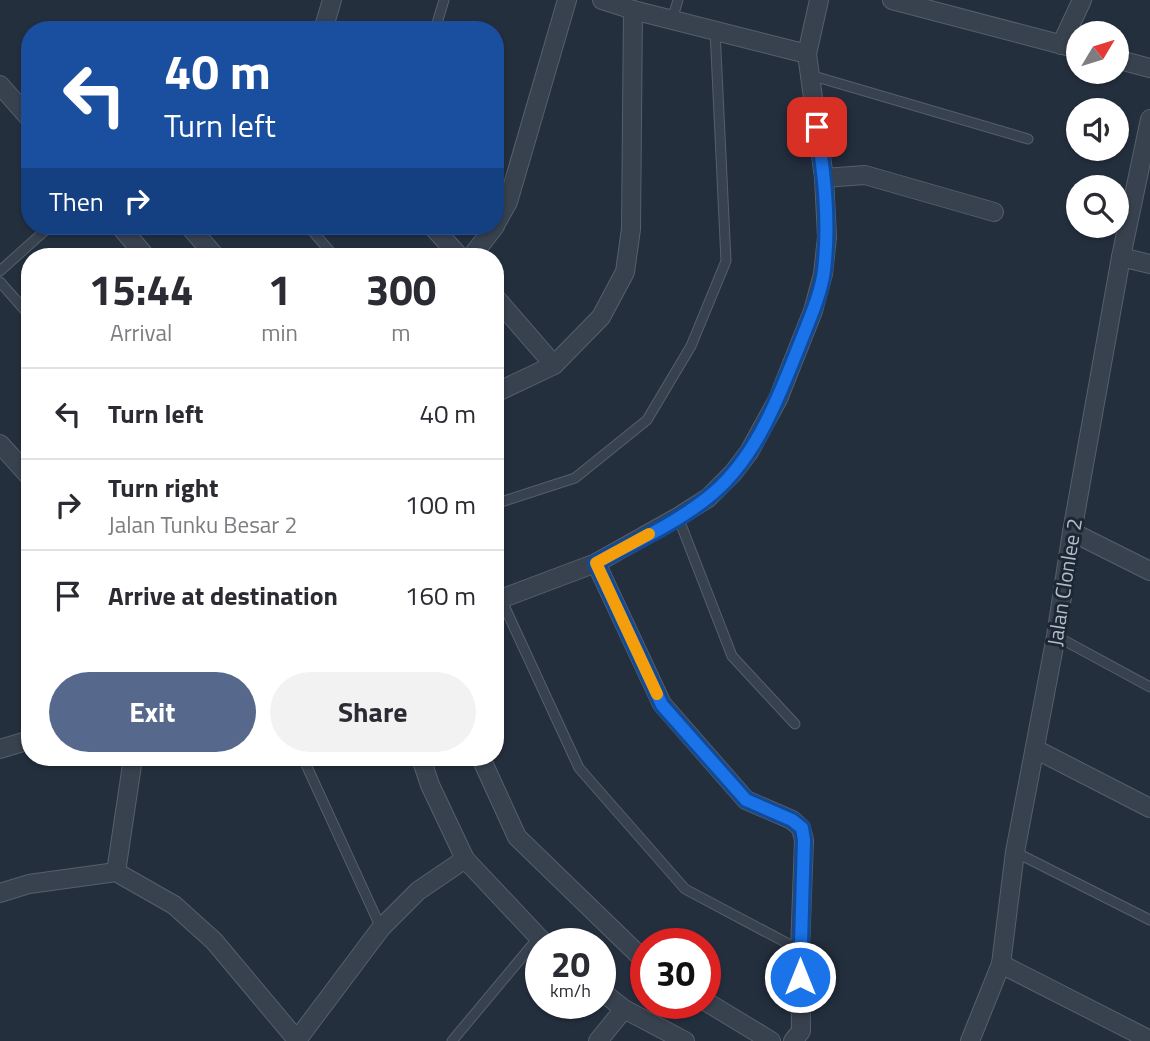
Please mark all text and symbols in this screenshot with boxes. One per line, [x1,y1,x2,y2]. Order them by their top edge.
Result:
north arrow [1066,21,1129,84]
map controls [1066,21,1129,238]
text: 40 m [164,33,271,108]
icon: left [49,49,140,140]
pin [787,97,847,157]
button: sound [1066,98,1129,161]
text: Turn left [164,101,276,149]
icon: arrive [798,108,836,146]
button: search [1066,175,1129,238]
text: Then [49,182,104,221]
icon: right [118,182,156,220]
text: 15:44 [89,257,194,321]
text: 1 [268,257,291,321]
text: 300 [366,257,436,321]
text: Arrival [110,315,172,350]
text: min [261,315,298,350]
text: m [391,315,411,350]
text: Turn left [108,394,203,433]
text: 40 m [419,394,476,433]
icon: left [49,395,87,433]
text: Turn right [108,468,219,507]
text: 100 m [405,485,476,524]
icon: right [49,486,87,524]
text: Jalan Tunku Besar 2 [108,507,297,542]
street label: Jalan Clonlee 2 [1038,516,1090,648]
text: Arrive at destination [108,576,338,615]
text: 160 m [405,576,476,615]
icon: arrive [49,577,87,615]
button: Exit [49,672,256,752]
button: Share [270,672,476,752]
speed limit sign: 30 [630,928,721,1019]
text: 20 [551,937,590,991]
position arrow [763,940,837,1014]
text: km/h [550,977,591,1004]

